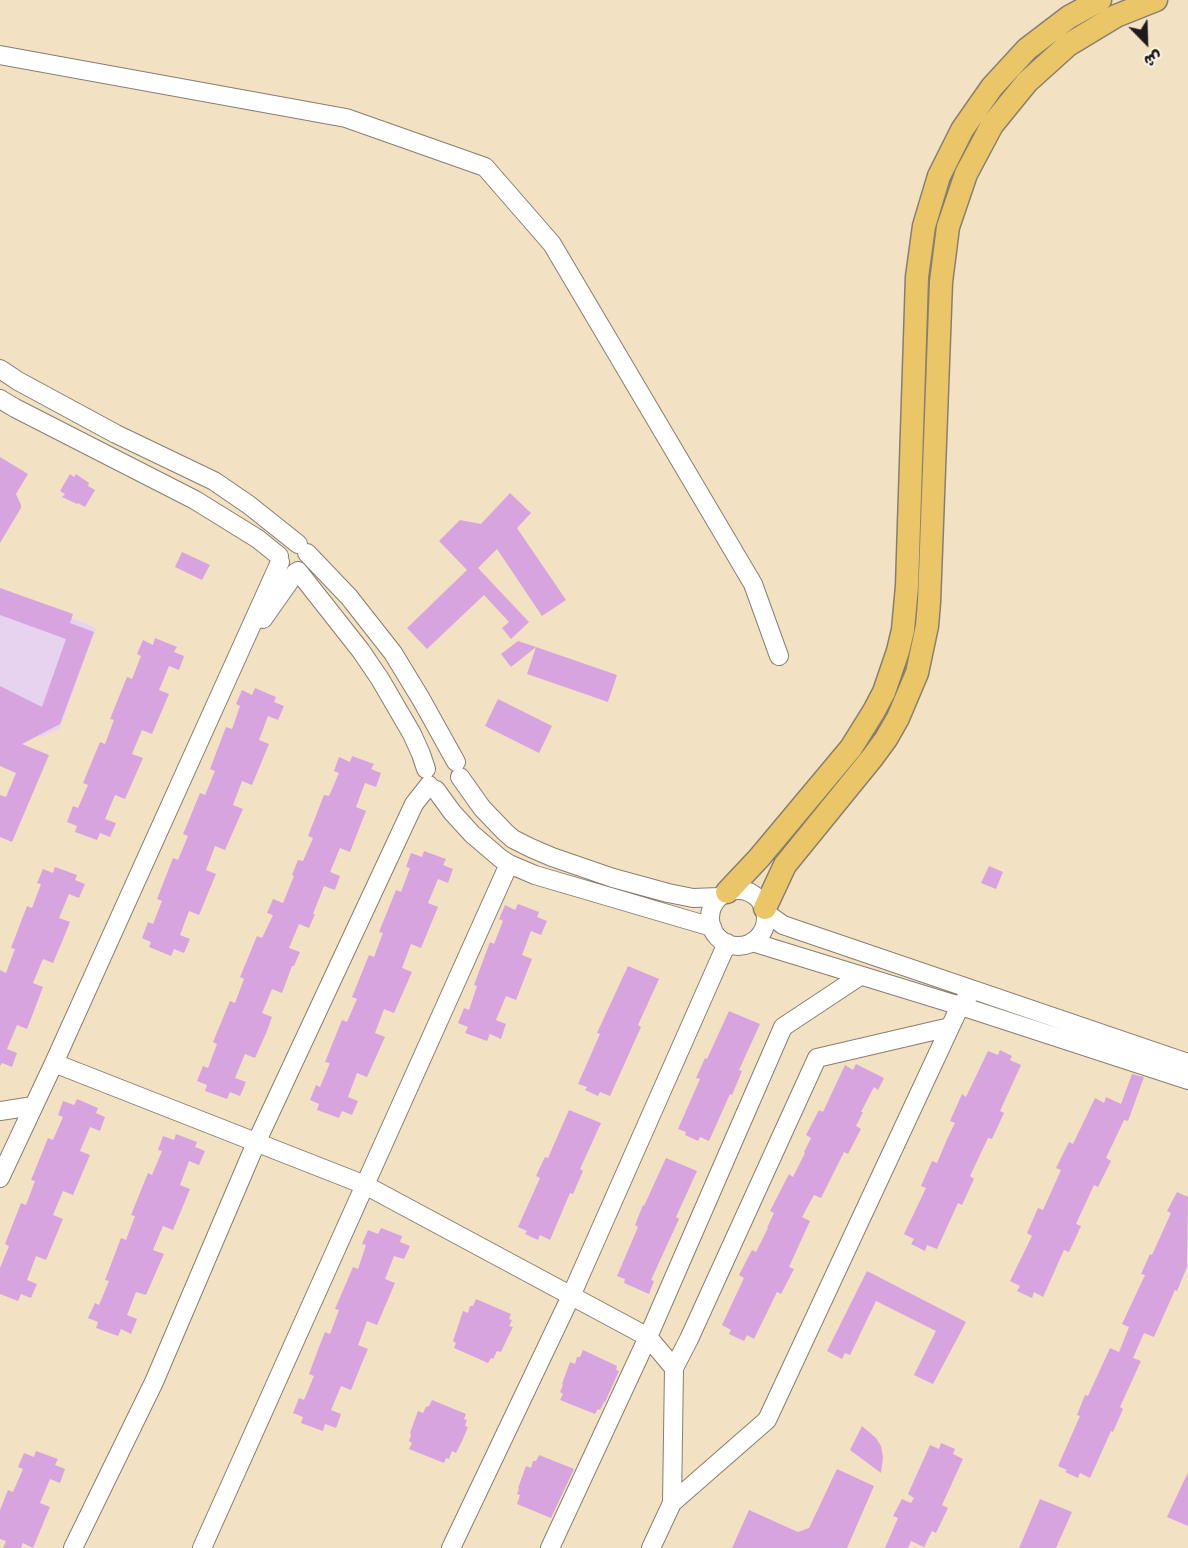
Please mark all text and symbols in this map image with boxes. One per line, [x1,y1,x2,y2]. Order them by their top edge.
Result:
north arrow [1116,12,1176,72]
text: ش [1141,46,1165,71]

